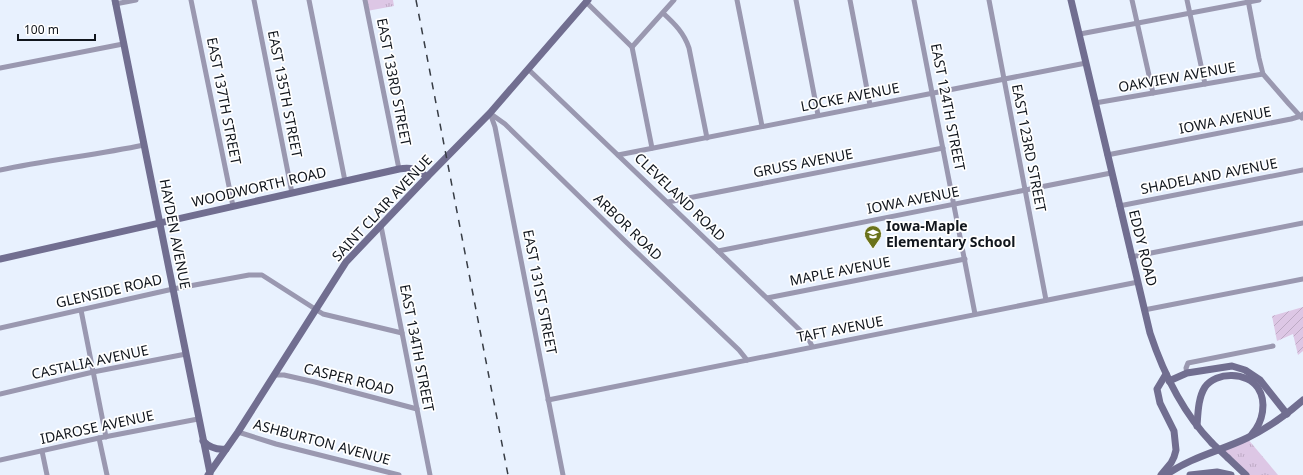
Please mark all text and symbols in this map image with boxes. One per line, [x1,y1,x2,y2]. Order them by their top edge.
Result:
scale bar [18,16,95,42]
street label: EAST 133RD STREET [373,16,416,148]
text: 100 m [24,21,59,38]
street label: EAST 135TH STREET [264,29,307,159]
street label: EAST 137TH STREET [203,36,246,166]
street label: EAST 124TH STREET [927,42,970,172]
street label: OAKVIEW AVENUE [1117,57,1237,96]
street label: LOCKE AVENUE [799,78,901,115]
street label: EAST 123RD STREET [1008,82,1051,214]
street label: IOWA AVENUE [1177,101,1273,138]
street label: GRUSS AVENUE [751,144,854,182]
street label: CLEVELAND ROAD [631,148,730,245]
street label: SAINT CLAIR AVENUE [327,150,436,265]
street label: SHADELAND AVENUE [1139,153,1279,198]
street label: WOODWORTH ROAD [190,162,328,211]
street label: HAYDEN AVENUE [155,177,195,291]
street label: IOWA AVENUE [865,181,961,218]
street label: ARBOR ROAD [590,189,667,264]
street label: EDDY ROAD [1125,208,1162,288]
place label: Iowa-Maple Elementary School [886,216,1016,251]
school or university icon: Iowa-Maple Elementary School [863,224,883,249]
street label: EAST 131ST STREET [519,228,562,356]
street label: MAPLE AVENUE [788,251,892,290]
street label: GLENSIDE ROAD [54,269,164,312]
street label: EAST 134TH STREET [396,283,439,413]
street label: TAFT AVENUE [795,311,885,346]
street label: CASTALIA AVENUE [30,340,150,383]
street label: CASPER ROAD [302,358,396,399]
street label: IDAROSE AVENUE [38,405,155,448]
street label: ASHBURTON AVENUE [252,414,393,469]

